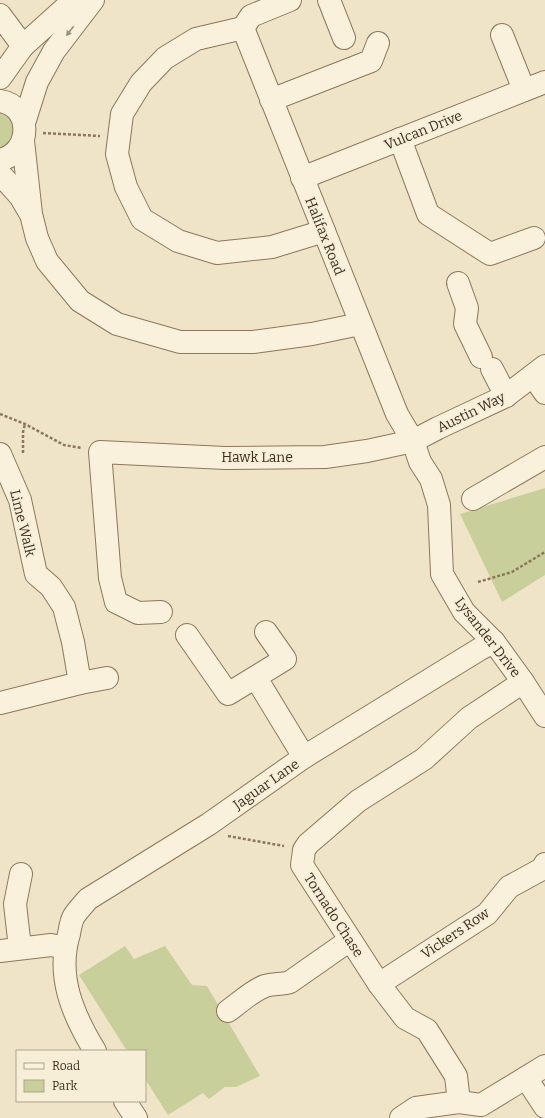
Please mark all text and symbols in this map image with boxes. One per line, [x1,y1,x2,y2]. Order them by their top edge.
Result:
one-way arrow [66,26,74,36]
street label: Vulcan Drive [382,107,465,154]
street label: Halifax Road [301,195,348,278]
street label: Austin Way [434,388,509,436]
street label: Hawk Lane [221,449,293,466]
street label: Lime Walk [6,488,39,558]
street label: Lysander Drive [451,594,524,681]
street label: Jaguar Lane [229,755,303,814]
street label: Tornado Chase [300,870,367,960]
street label: Vickers Row [418,904,493,962]
legend [16,1050,146,1102]
text: Road [52,1059,80,1073]
text: Park [52,1079,78,1093]

